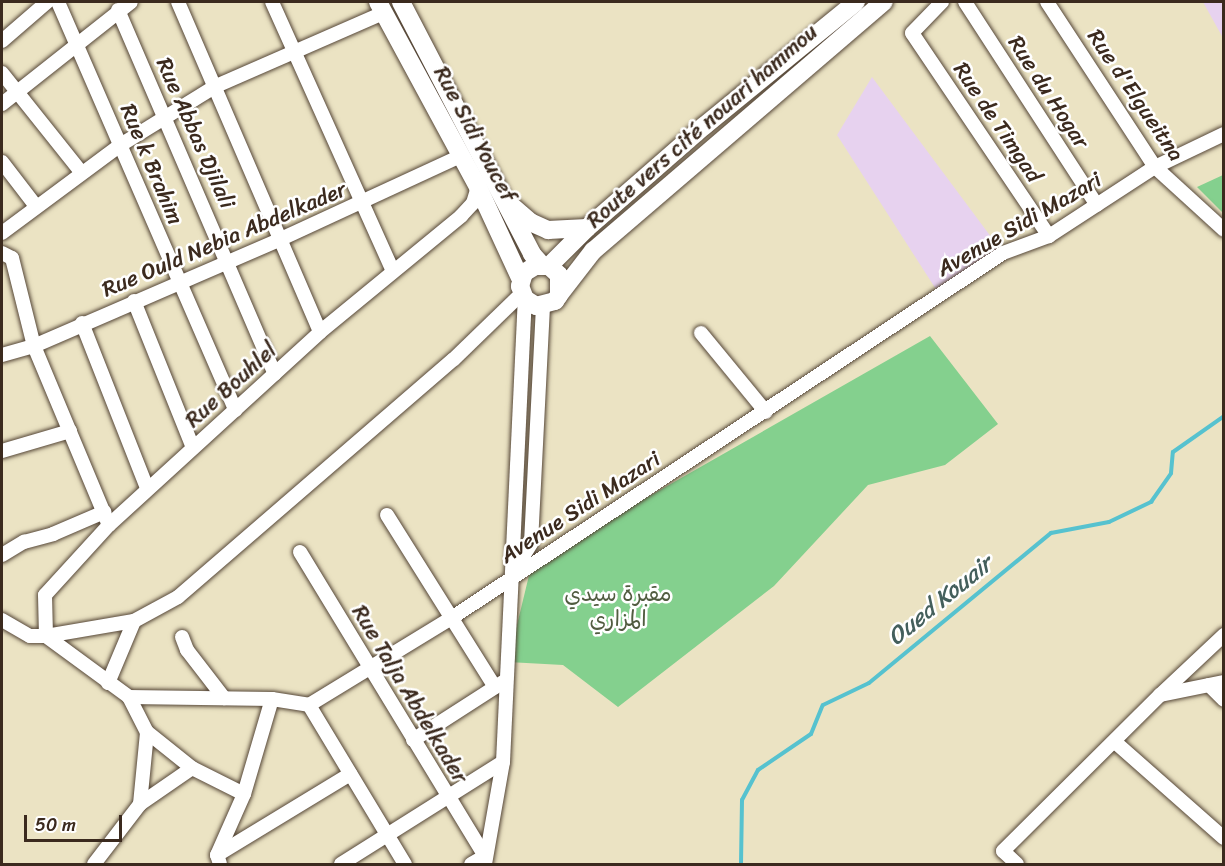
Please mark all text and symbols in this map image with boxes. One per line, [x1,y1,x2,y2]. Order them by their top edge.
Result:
street label: Route vers cité nouari hammou [581,19,823,233]
street label: Rue d'Elgueitna [1082,24,1190,166]
street label: Rue du Hogar [1003,31,1095,153]
street label: Rue Abbas Djilali [151,54,241,212]
street label: Rue de Timgad [948,57,1048,187]
street label: Rue Sidi Youcef [428,62,522,206]
street label: Rue k Brahim [115,100,189,228]
street label: Avenue Sidi Mazari [932,166,1106,282]
street label: Rue Ould Nebia Abdelkader [98,175,350,303]
street label: Rue Bouhlel [180,337,282,433]
street label: Avenue Sidi Mazari [495,446,665,568]
water label: Oued Kouair [881,550,999,652]
park label: مقبرة سيدي المزاري [564,580,672,632]
street label: Rue Talja Abdelkader [346,600,474,788]
scale bar [27,803,124,841]
text: 50 m [35,809,76,841]

